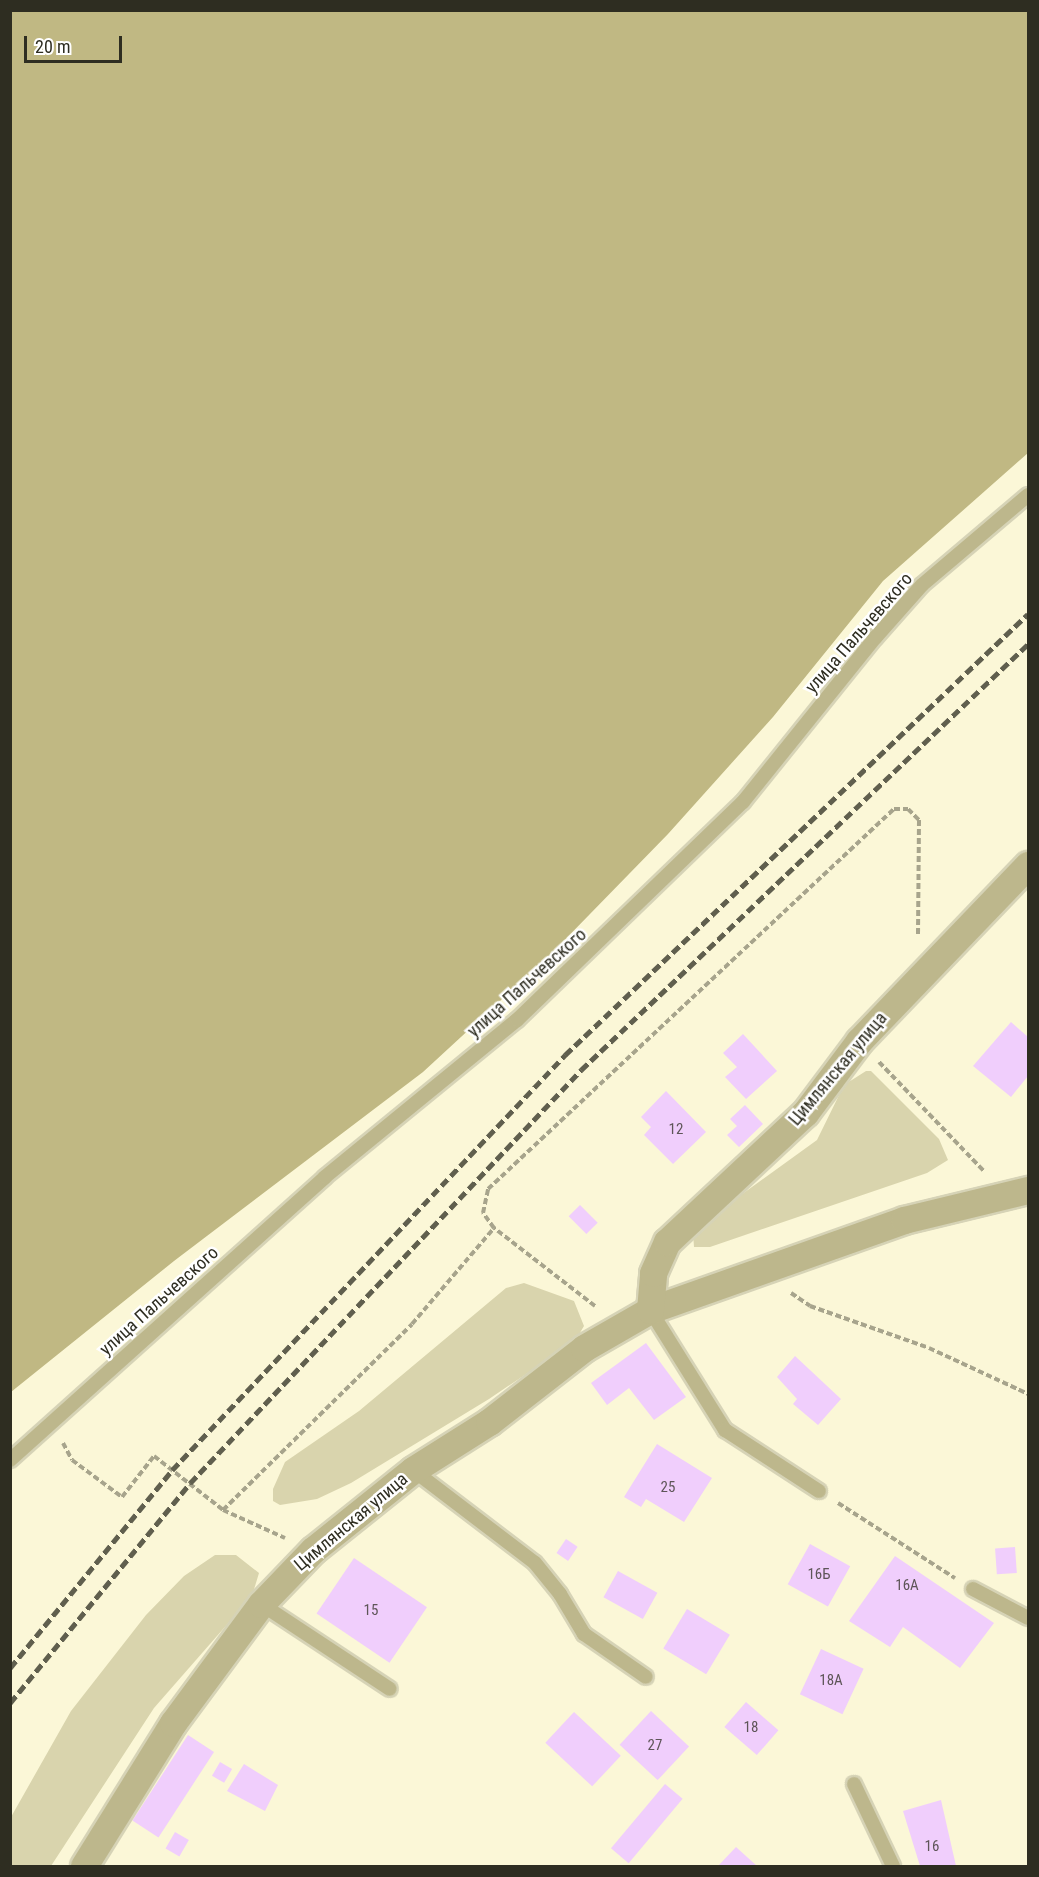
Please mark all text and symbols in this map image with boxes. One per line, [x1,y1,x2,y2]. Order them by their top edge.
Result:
scale bar [27,24,124,62]
text: 20 m [35,36,70,57]
street label: улица Пальчевского [801,568,917,698]
street label: улица Пальчевского [463,924,591,1042]
street label: Цимлянская улица [784,1008,892,1130]
house number: 12 [669,1121,683,1139]
street label: улица Пальчевского [95,1242,223,1360]
street label: Цимлянская улица [290,1468,412,1576]
house number: 25 [661,1479,675,1497]
house number: 16Б [807,1566,831,1584]
house number: 16А [895,1577,919,1595]
house number: 15 [364,1602,378,1620]
house number: 18А [819,1672,843,1690]
house number: 18 [744,1719,758,1737]
house number: 27 [648,1737,662,1755]
house number: 16 [925,1838,939,1856]

